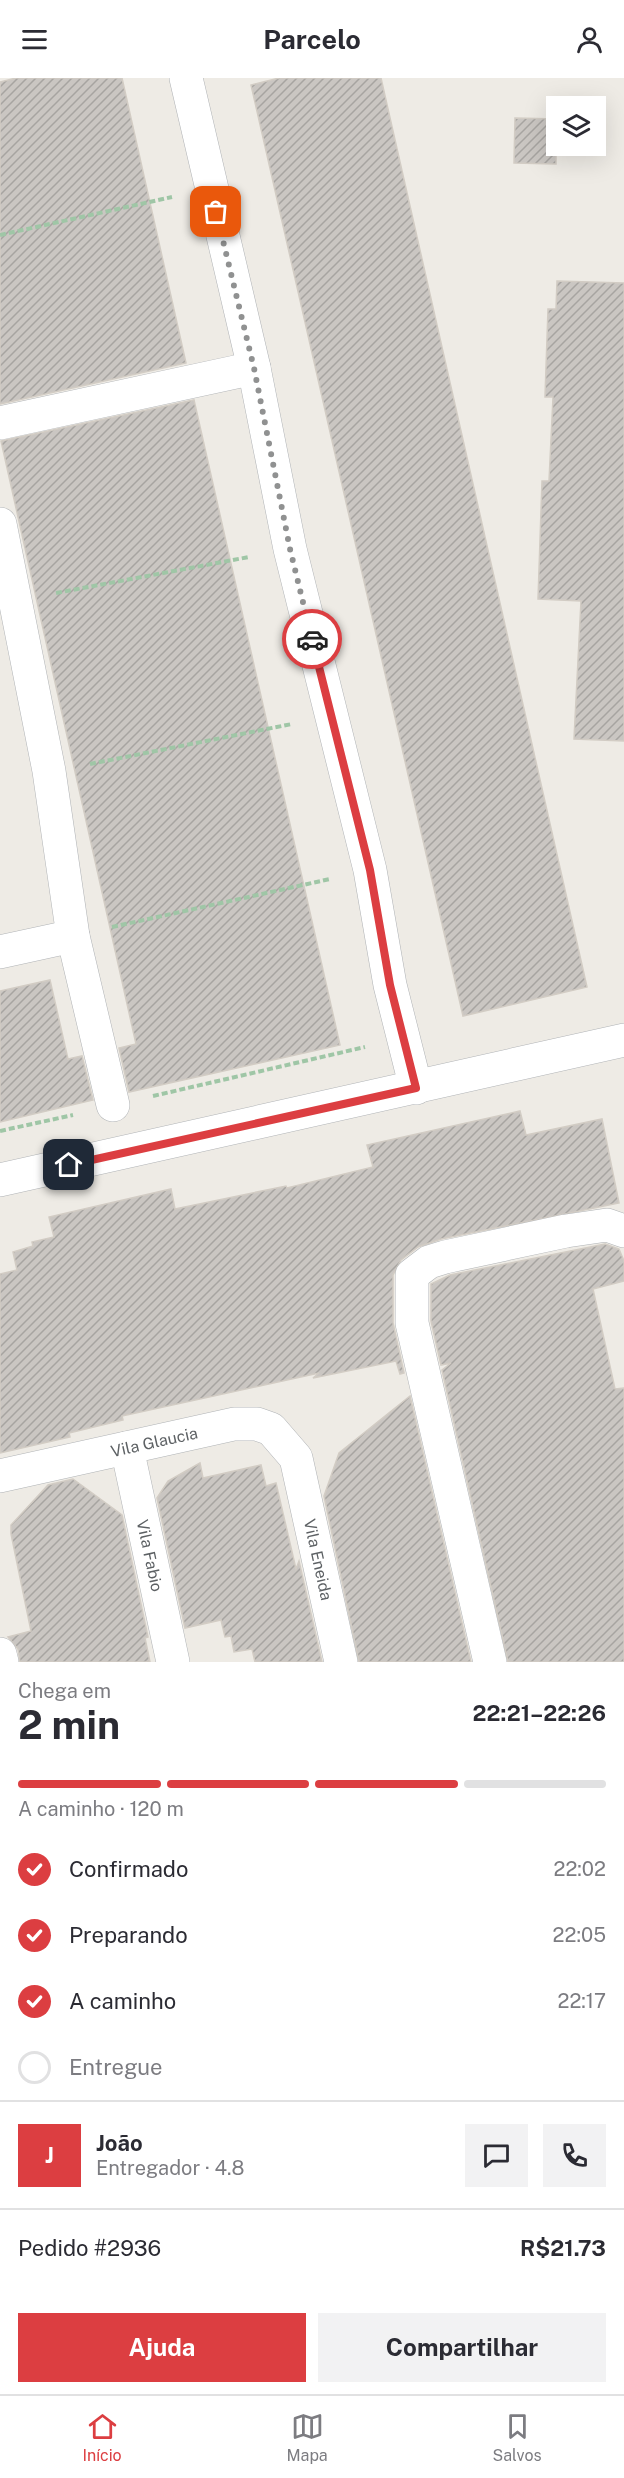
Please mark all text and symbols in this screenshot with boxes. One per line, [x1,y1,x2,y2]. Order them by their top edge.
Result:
icon: menu [18,23,51,56]
text: Parcelo [263,23,361,55]
icon: person [573,23,606,56]
map controls [546,96,606,156]
button: layers [546,96,606,156]
pin [190,186,241,237]
icon: bag [199,195,232,228]
courier [282,609,342,669]
icon: car [296,623,329,656]
pin [43,1139,94,1190]
icon: home [52,1148,85,1181]
street label: Vila Glaucia [109,1423,200,1461]
street label: Vila Eneida [300,1517,336,1602]
street label: Vila Fabio [133,1518,167,1593]
text: Chega em [18,1679,111,1703]
text: 22:21–22:26 [472,1700,606,1726]
text: 2 min [18,1702,120,1748]
text: A caminho · 120 m [18,1797,184,1821]
icon: check [18,1853,51,1886]
text: Confirmado [69,1856,188,1882]
text: 22:02 [553,1857,606,1881]
icon: check [18,1919,51,1952]
text: Preparando [69,1922,188,1948]
text: 22:05 [553,1923,606,1947]
icon: check [18,1985,51,2018]
text: A caminho [69,1988,176,2014]
text: 22:17 [558,1989,606,2013]
text: Entregue [69,2054,163,2080]
button: chat [465,2124,528,2187]
button: phone [543,2124,606,2187]
text: João [96,2130,143,2156]
text: J [45,2142,54,2168]
text: Entregador · 4.8 [96,2156,244,2180]
text: Pedido #2936 [18,2235,161,2261]
text: R$21.73 [520,2235,606,2261]
button: Ajuda [18,2313,306,2382]
button: Compartilhar [318,2313,606,2382]
tab: Início [82,2410,122,2465]
tab: Mapa [286,2410,328,2465]
tab: Salvos [493,2410,542,2465]

